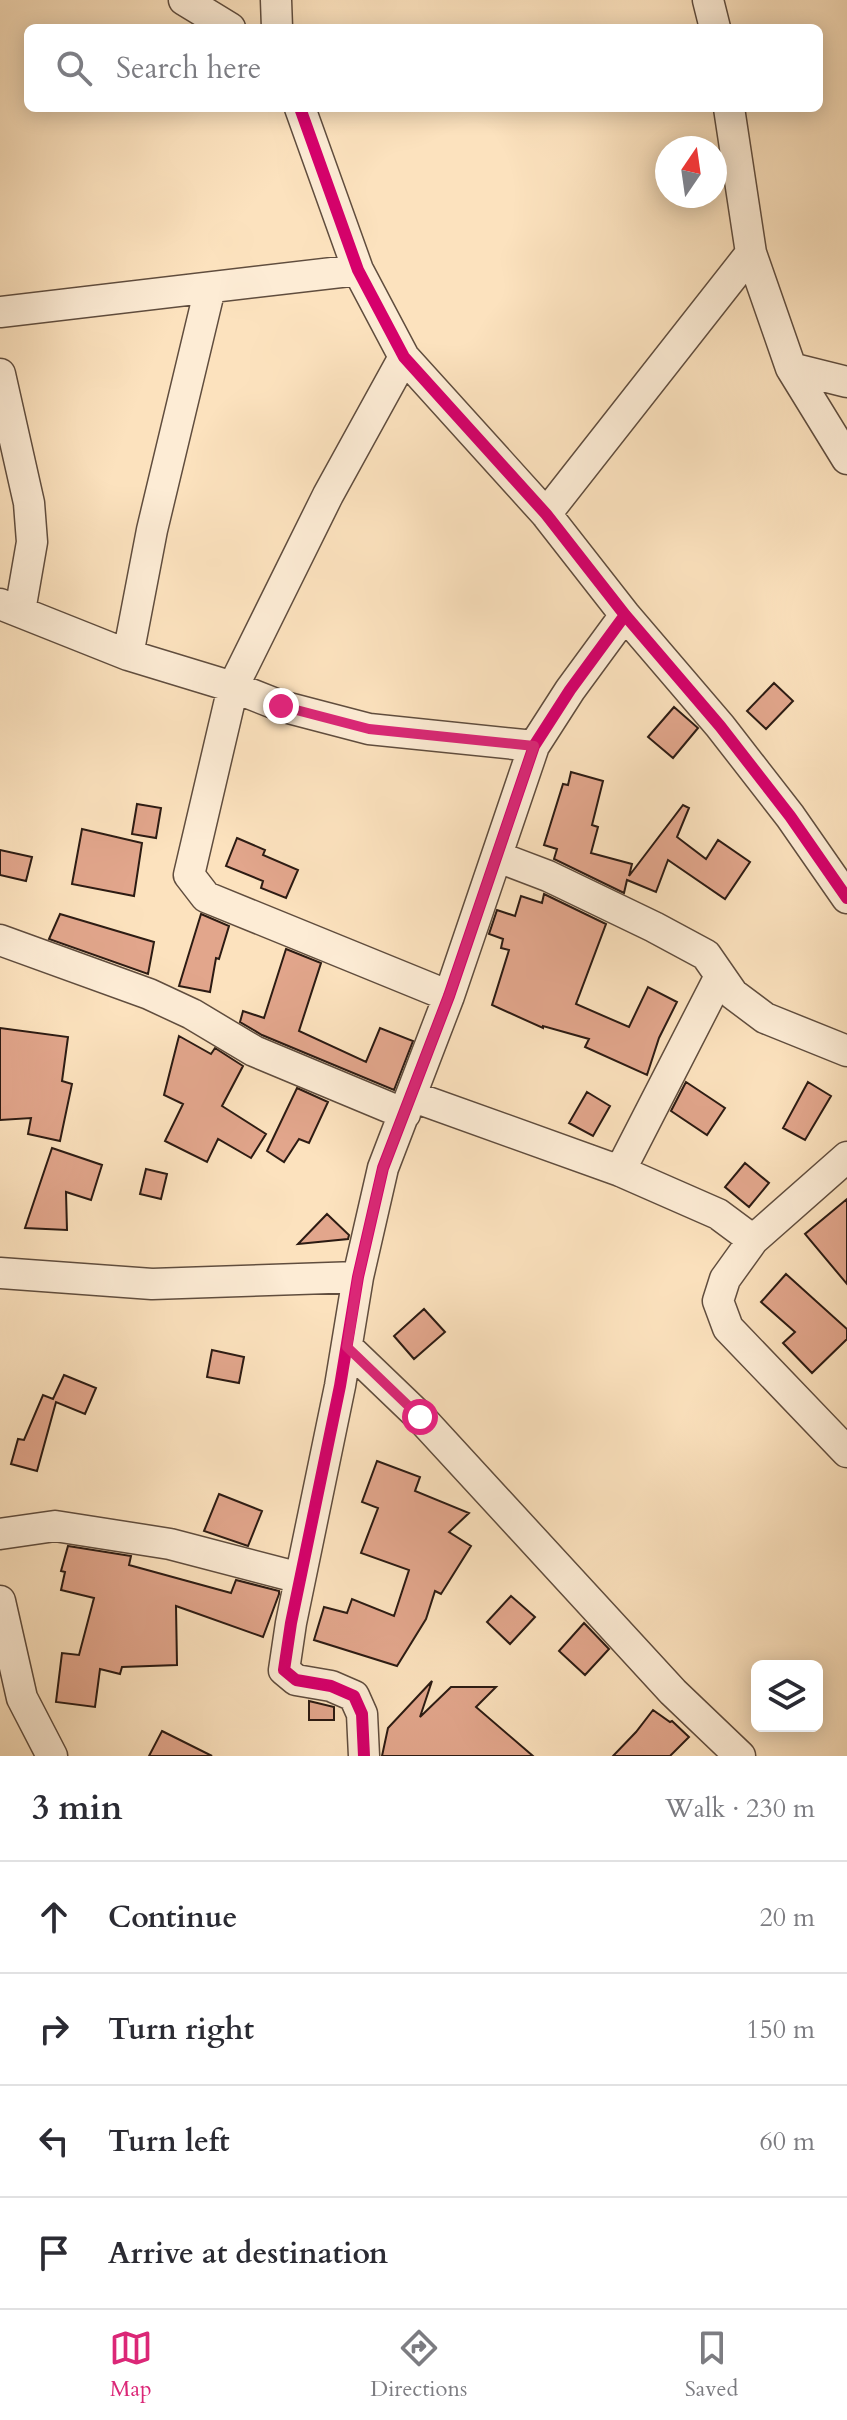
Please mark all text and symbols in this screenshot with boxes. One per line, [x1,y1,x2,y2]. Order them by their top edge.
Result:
search box [24,24,823,112]
icon: search [52,46,96,90]
text: Search here [116,48,261,89]
north arrow [655,136,727,208]
route end [263,688,299,724]
route start [402,1399,438,1435]
map controls [751,1660,823,1732]
button: layers [751,1660,823,1732]
text: 3 min [32,1785,123,1831]
text: Walk · 230 m [665,1791,815,1826]
icon: ahead [32,1895,76,1939]
text: Continue [108,1897,237,1938]
text: 20 m [759,1900,815,1935]
icon: right [32,2007,76,2051]
text: Turn right [108,2009,254,2050]
text: 150 m [746,2012,815,2047]
icon: left [32,2119,76,2163]
text: Turn left [108,2121,230,2162]
text: 60 m [759,2124,815,2159]
icon: arrive [32,2231,76,2275]
text: Arrive at destination [108,2233,388,2274]
tab: Map [109,2326,153,2404]
tab: Directions [370,2326,467,2404]
tab: Saved [685,2326,738,2404]

